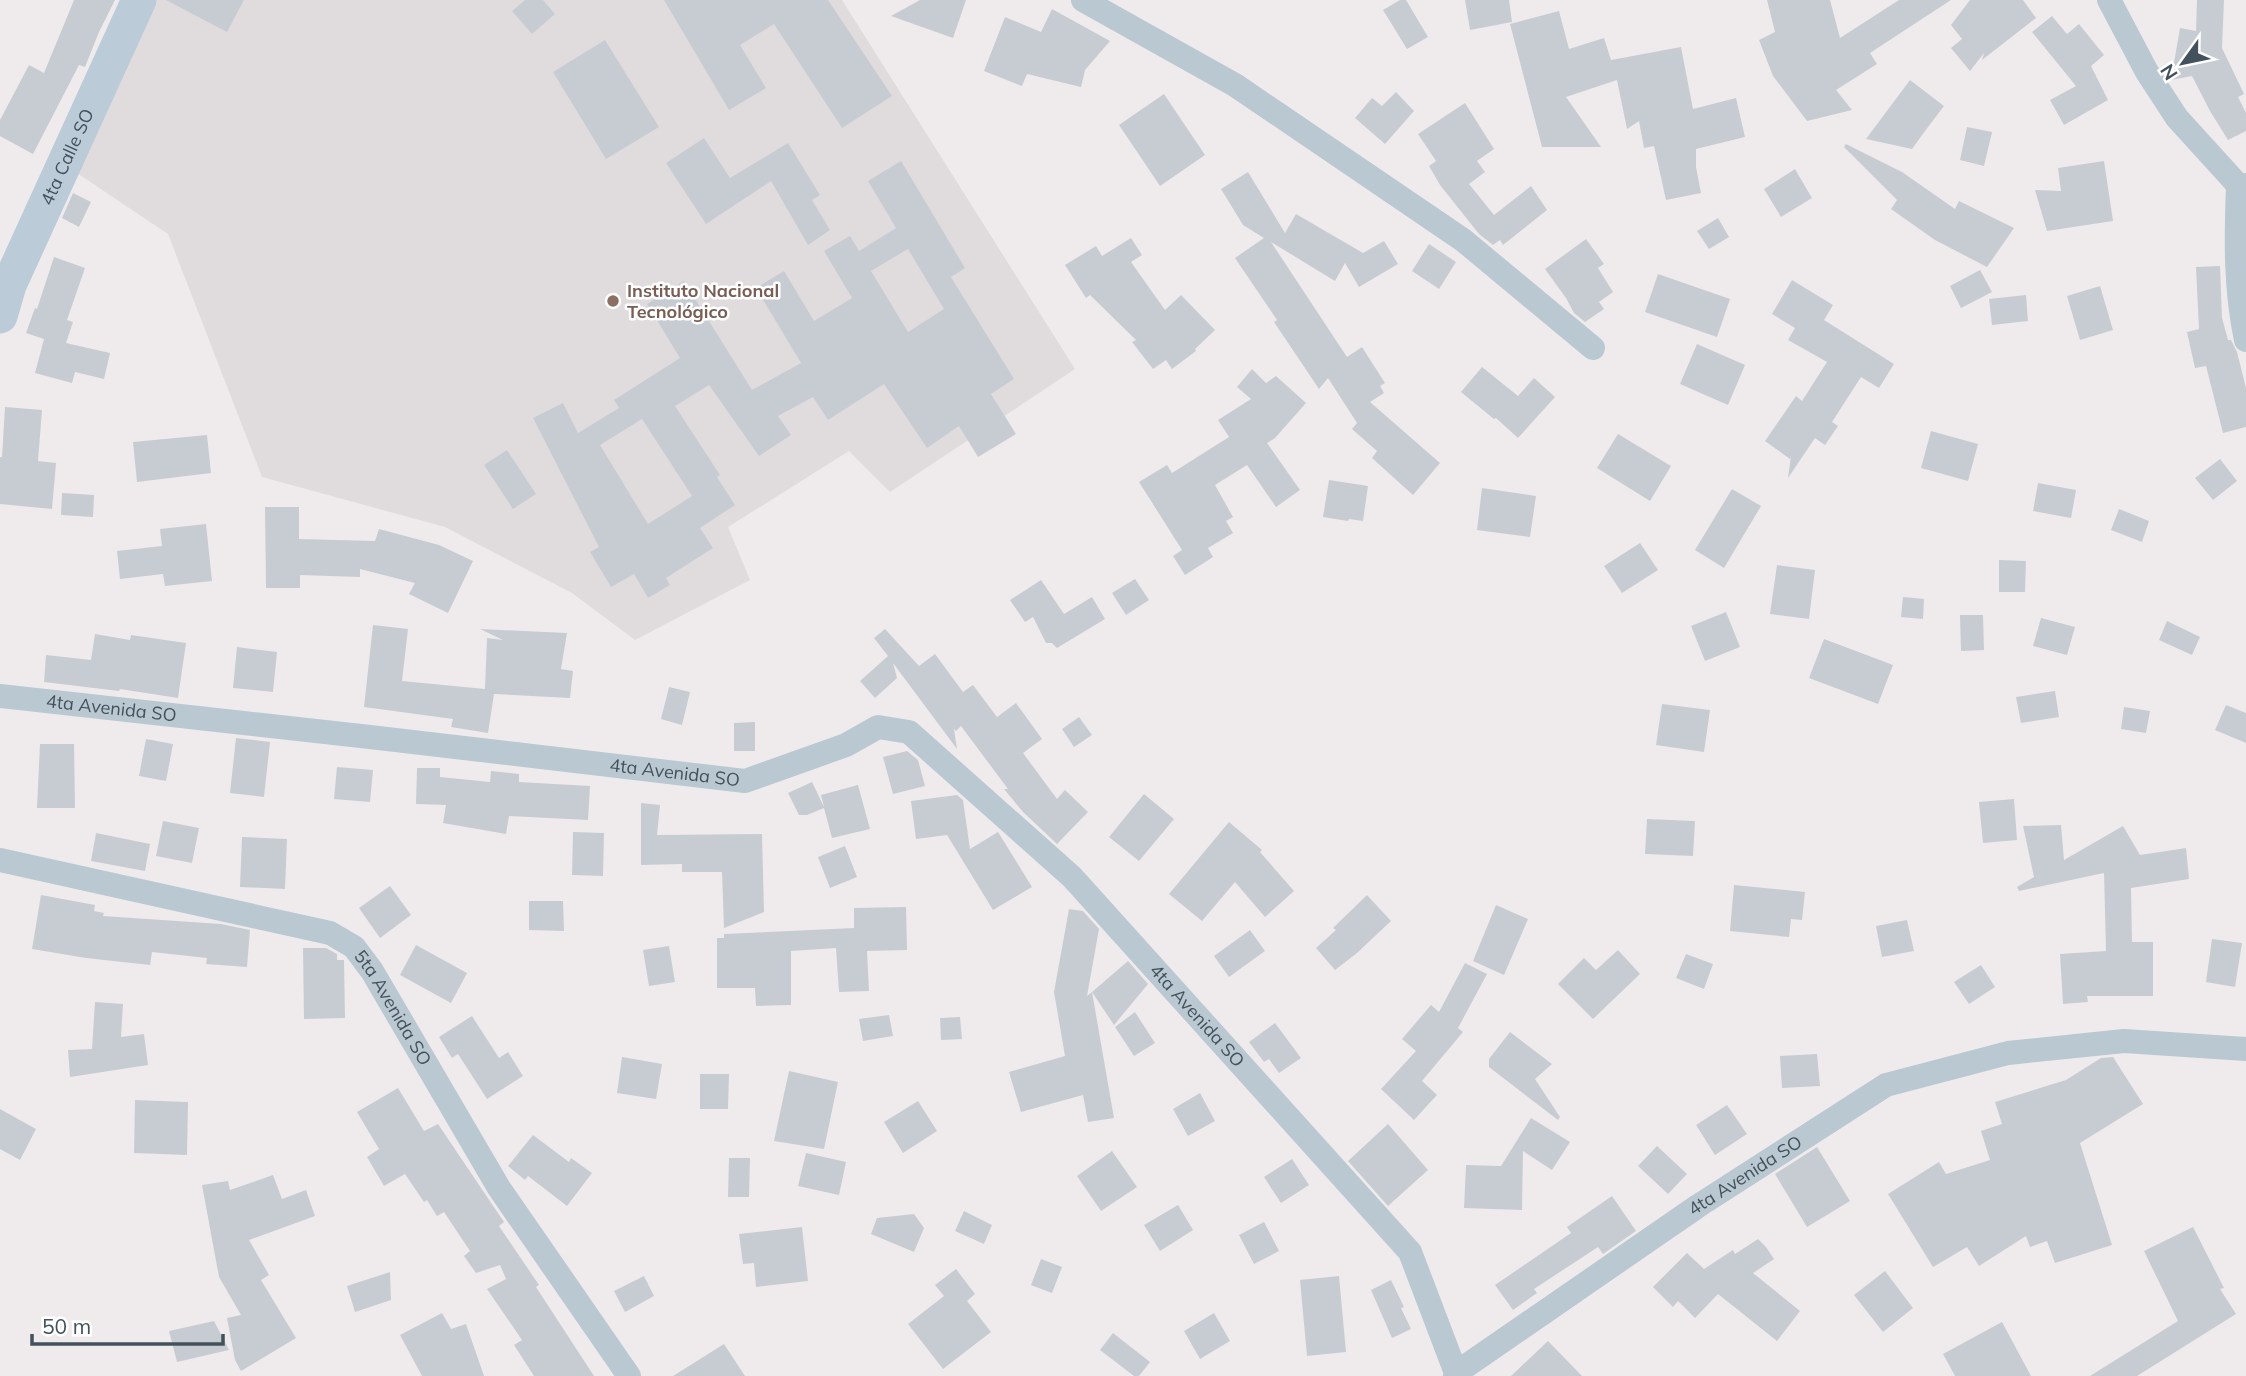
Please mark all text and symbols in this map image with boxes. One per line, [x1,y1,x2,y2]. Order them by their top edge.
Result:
north arrow [2148,28,2218,98]
text: N [2155,60,2183,85]
street label: 4ta Calle SO [35,105,99,209]
place label: Instituto Nacional Tecnológico [627,279,779,323]
marker: Instituto Nacional Tecnológico [605,293,621,309]
street label: 4ta Avenida SO [45,689,178,726]
street label: 4ta Avenida SO [608,753,741,791]
street label: 5ta Avenida SO [349,945,437,1070]
street label: 4ta Avenida SO [1145,959,1250,1072]
street label: 4ta Avenida SO [1683,1130,1806,1220]
scale bar [32,1302,222,1346]
text: 50 m [42,1313,91,1339]

